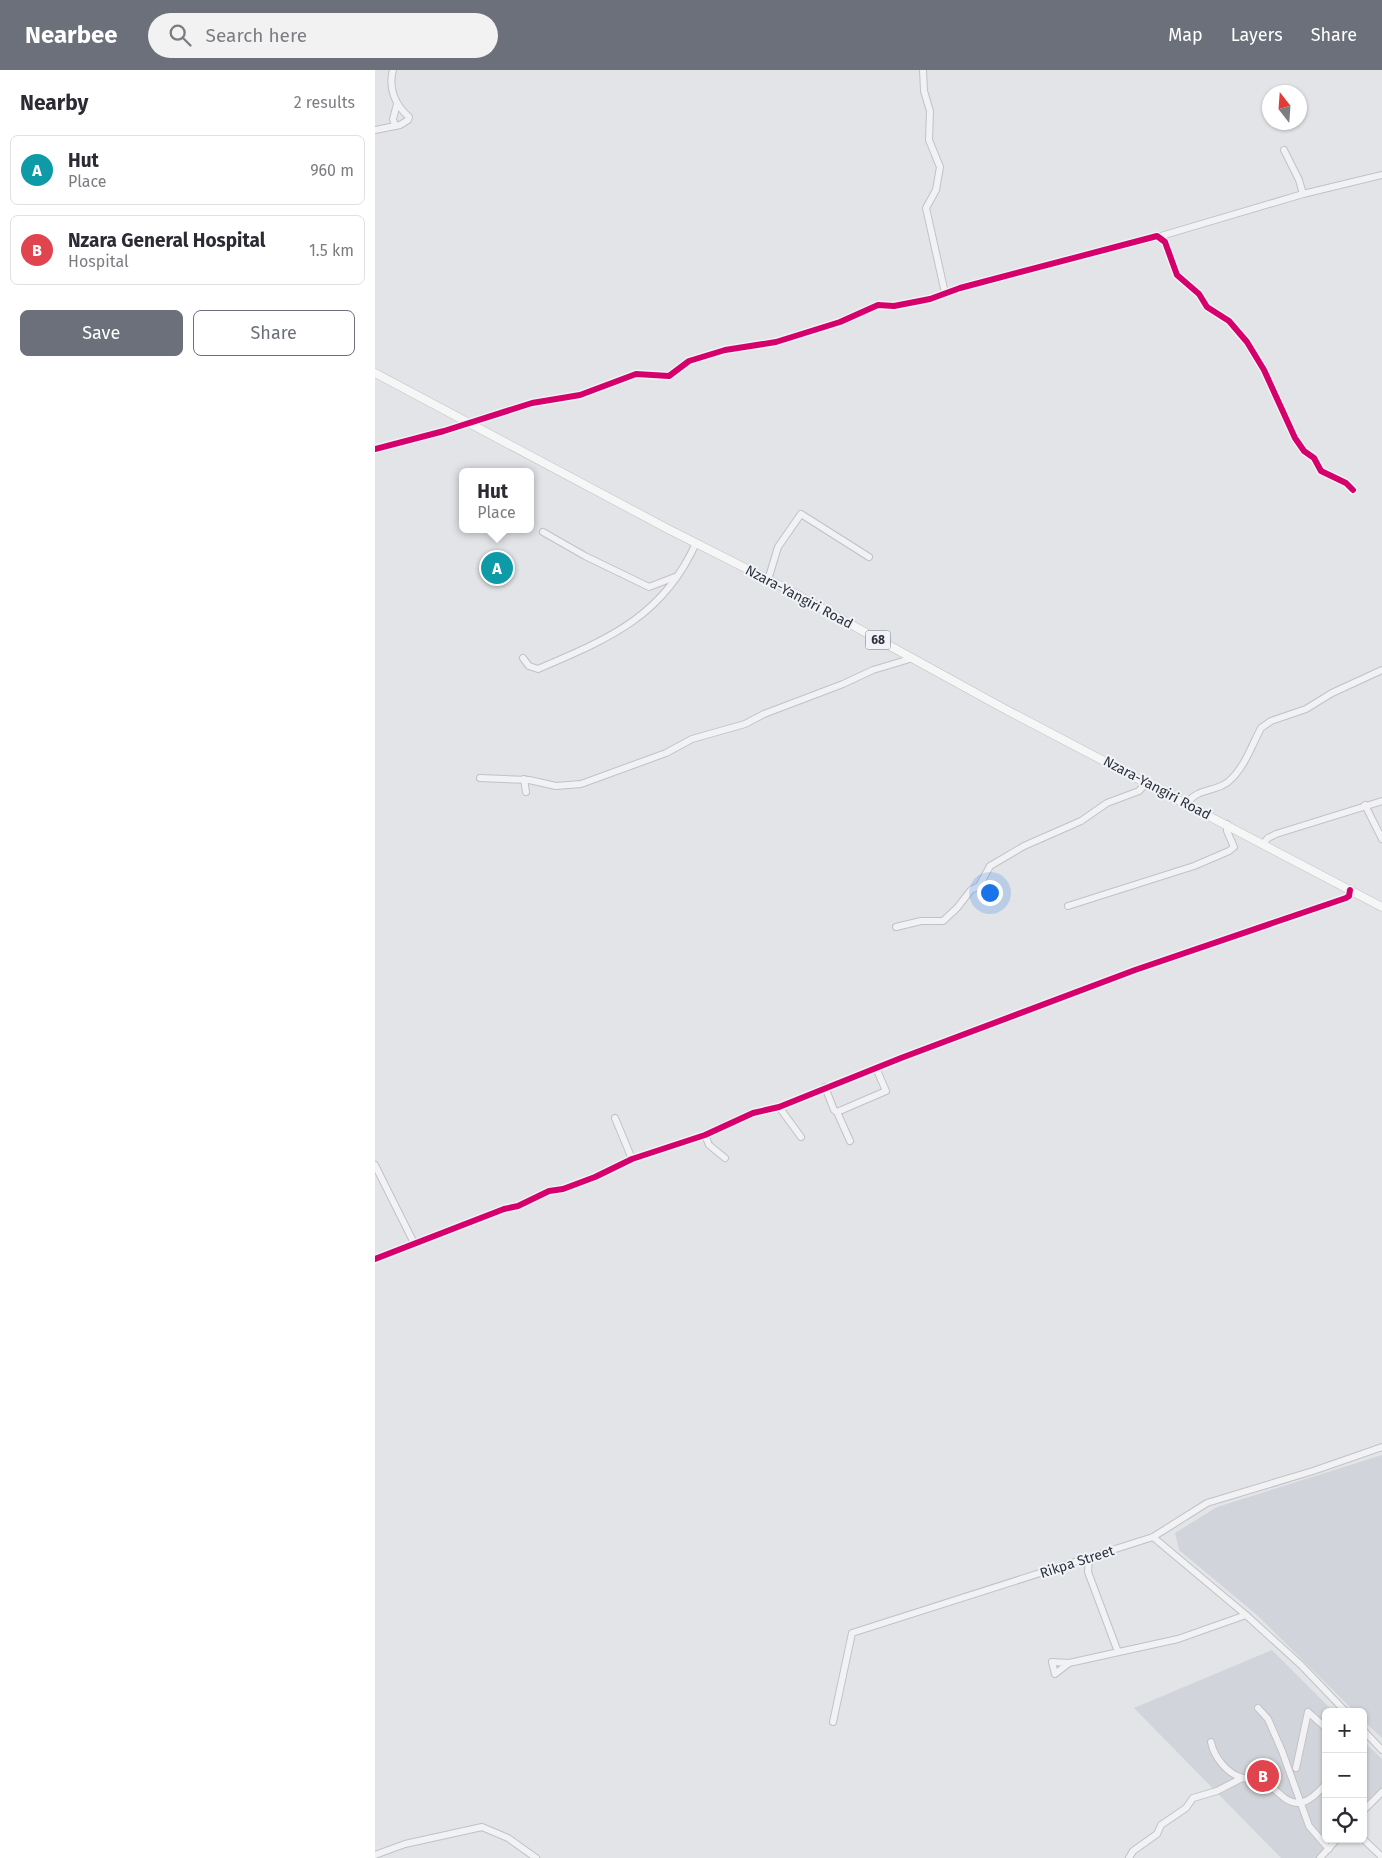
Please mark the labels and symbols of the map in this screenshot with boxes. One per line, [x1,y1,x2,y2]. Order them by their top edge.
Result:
north arrow [1262,85,1307,130]
pin: A [481,549,513,587]
street label: Nzara-Yangiri Road [742,561,856,633]
road number: 68 [865,630,891,650]
street label: Nzara-Yangiri Road [1100,752,1214,824]
your location [977,880,1003,906]
street label: Rikpa Street [1038,1542,1117,1582]
pin: B [1247,1757,1279,1795]

